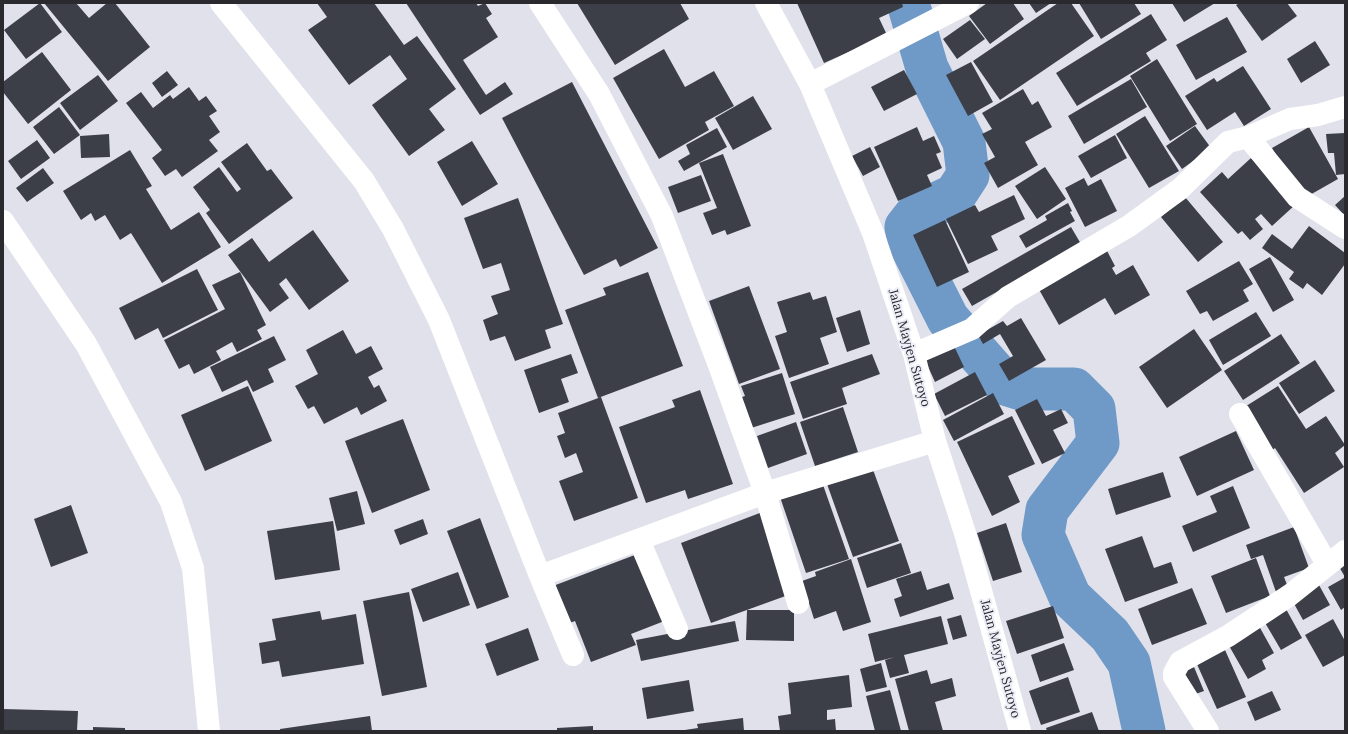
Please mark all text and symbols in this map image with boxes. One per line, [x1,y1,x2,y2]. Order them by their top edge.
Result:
street label: Jalan Mayjen Sutoyo [885,287,933,409]
street label: Jalan Mayjen Sutoyo [977,598,1023,720]

